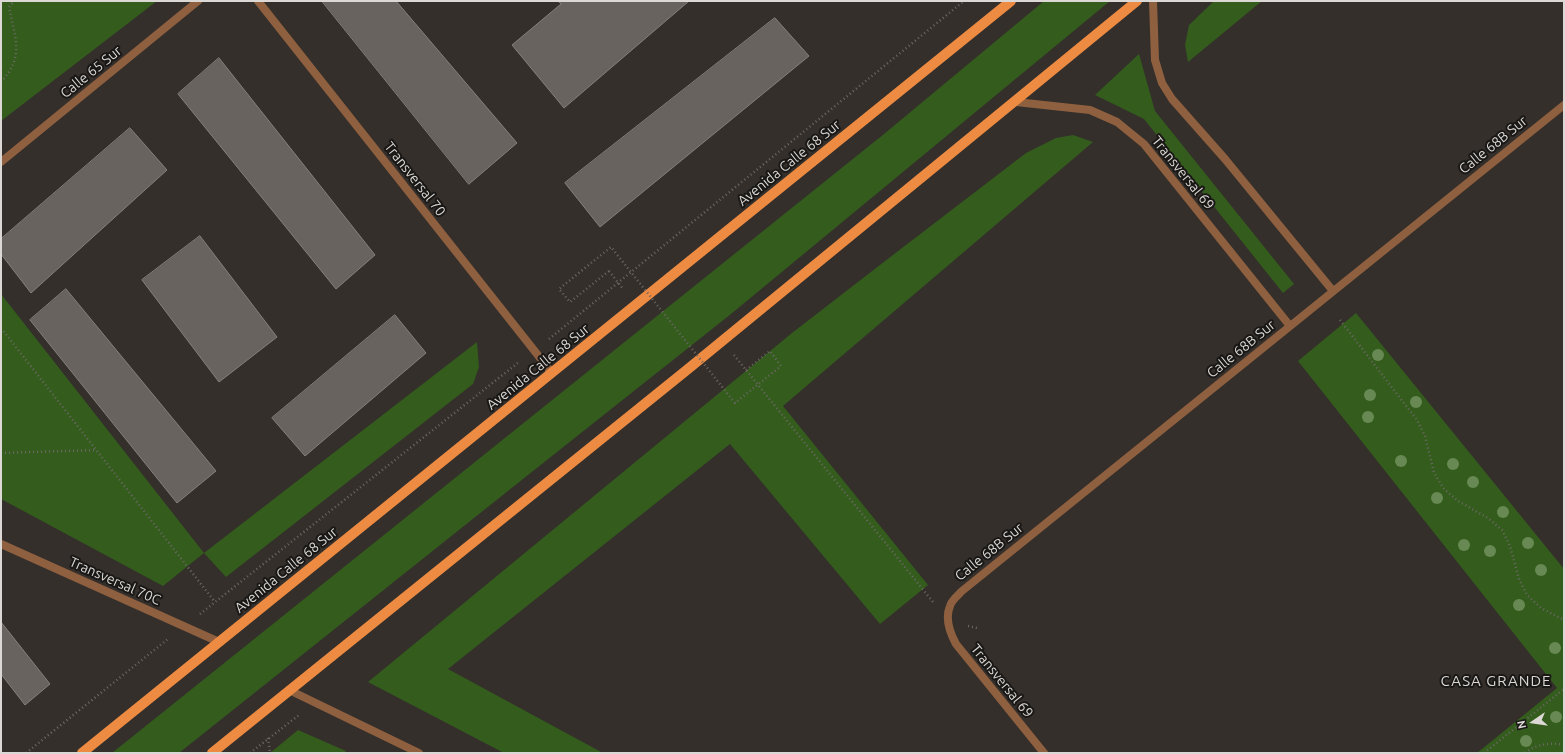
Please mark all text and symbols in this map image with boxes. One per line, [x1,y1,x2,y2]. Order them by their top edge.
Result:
street label: Calle 65 Sur [57,42,125,102]
street label: Calle 68B Sur [1456,112,1530,178]
street label: Avenida Calle 68 Sur [734,116,844,210]
street label: Transversal 69 [1148,133,1218,213]
street label: Transversal 70 [381,139,449,219]
street label: Calle 68B Sur [1204,316,1278,382]
street label: Avenida Calle 68 Sur [483,320,593,414]
street label: Calle 68B Sur [952,519,1026,585]
street label: Avenida Calle 68 Sur [231,523,341,617]
street label: Transversal 70C [67,553,163,609]
street label: Transversal 69 [967,641,1037,721]
district label: CASA GRANDE [1441,672,1551,690]
north arrow [1513,702,1553,742]
text: N [1515,719,1528,730]

